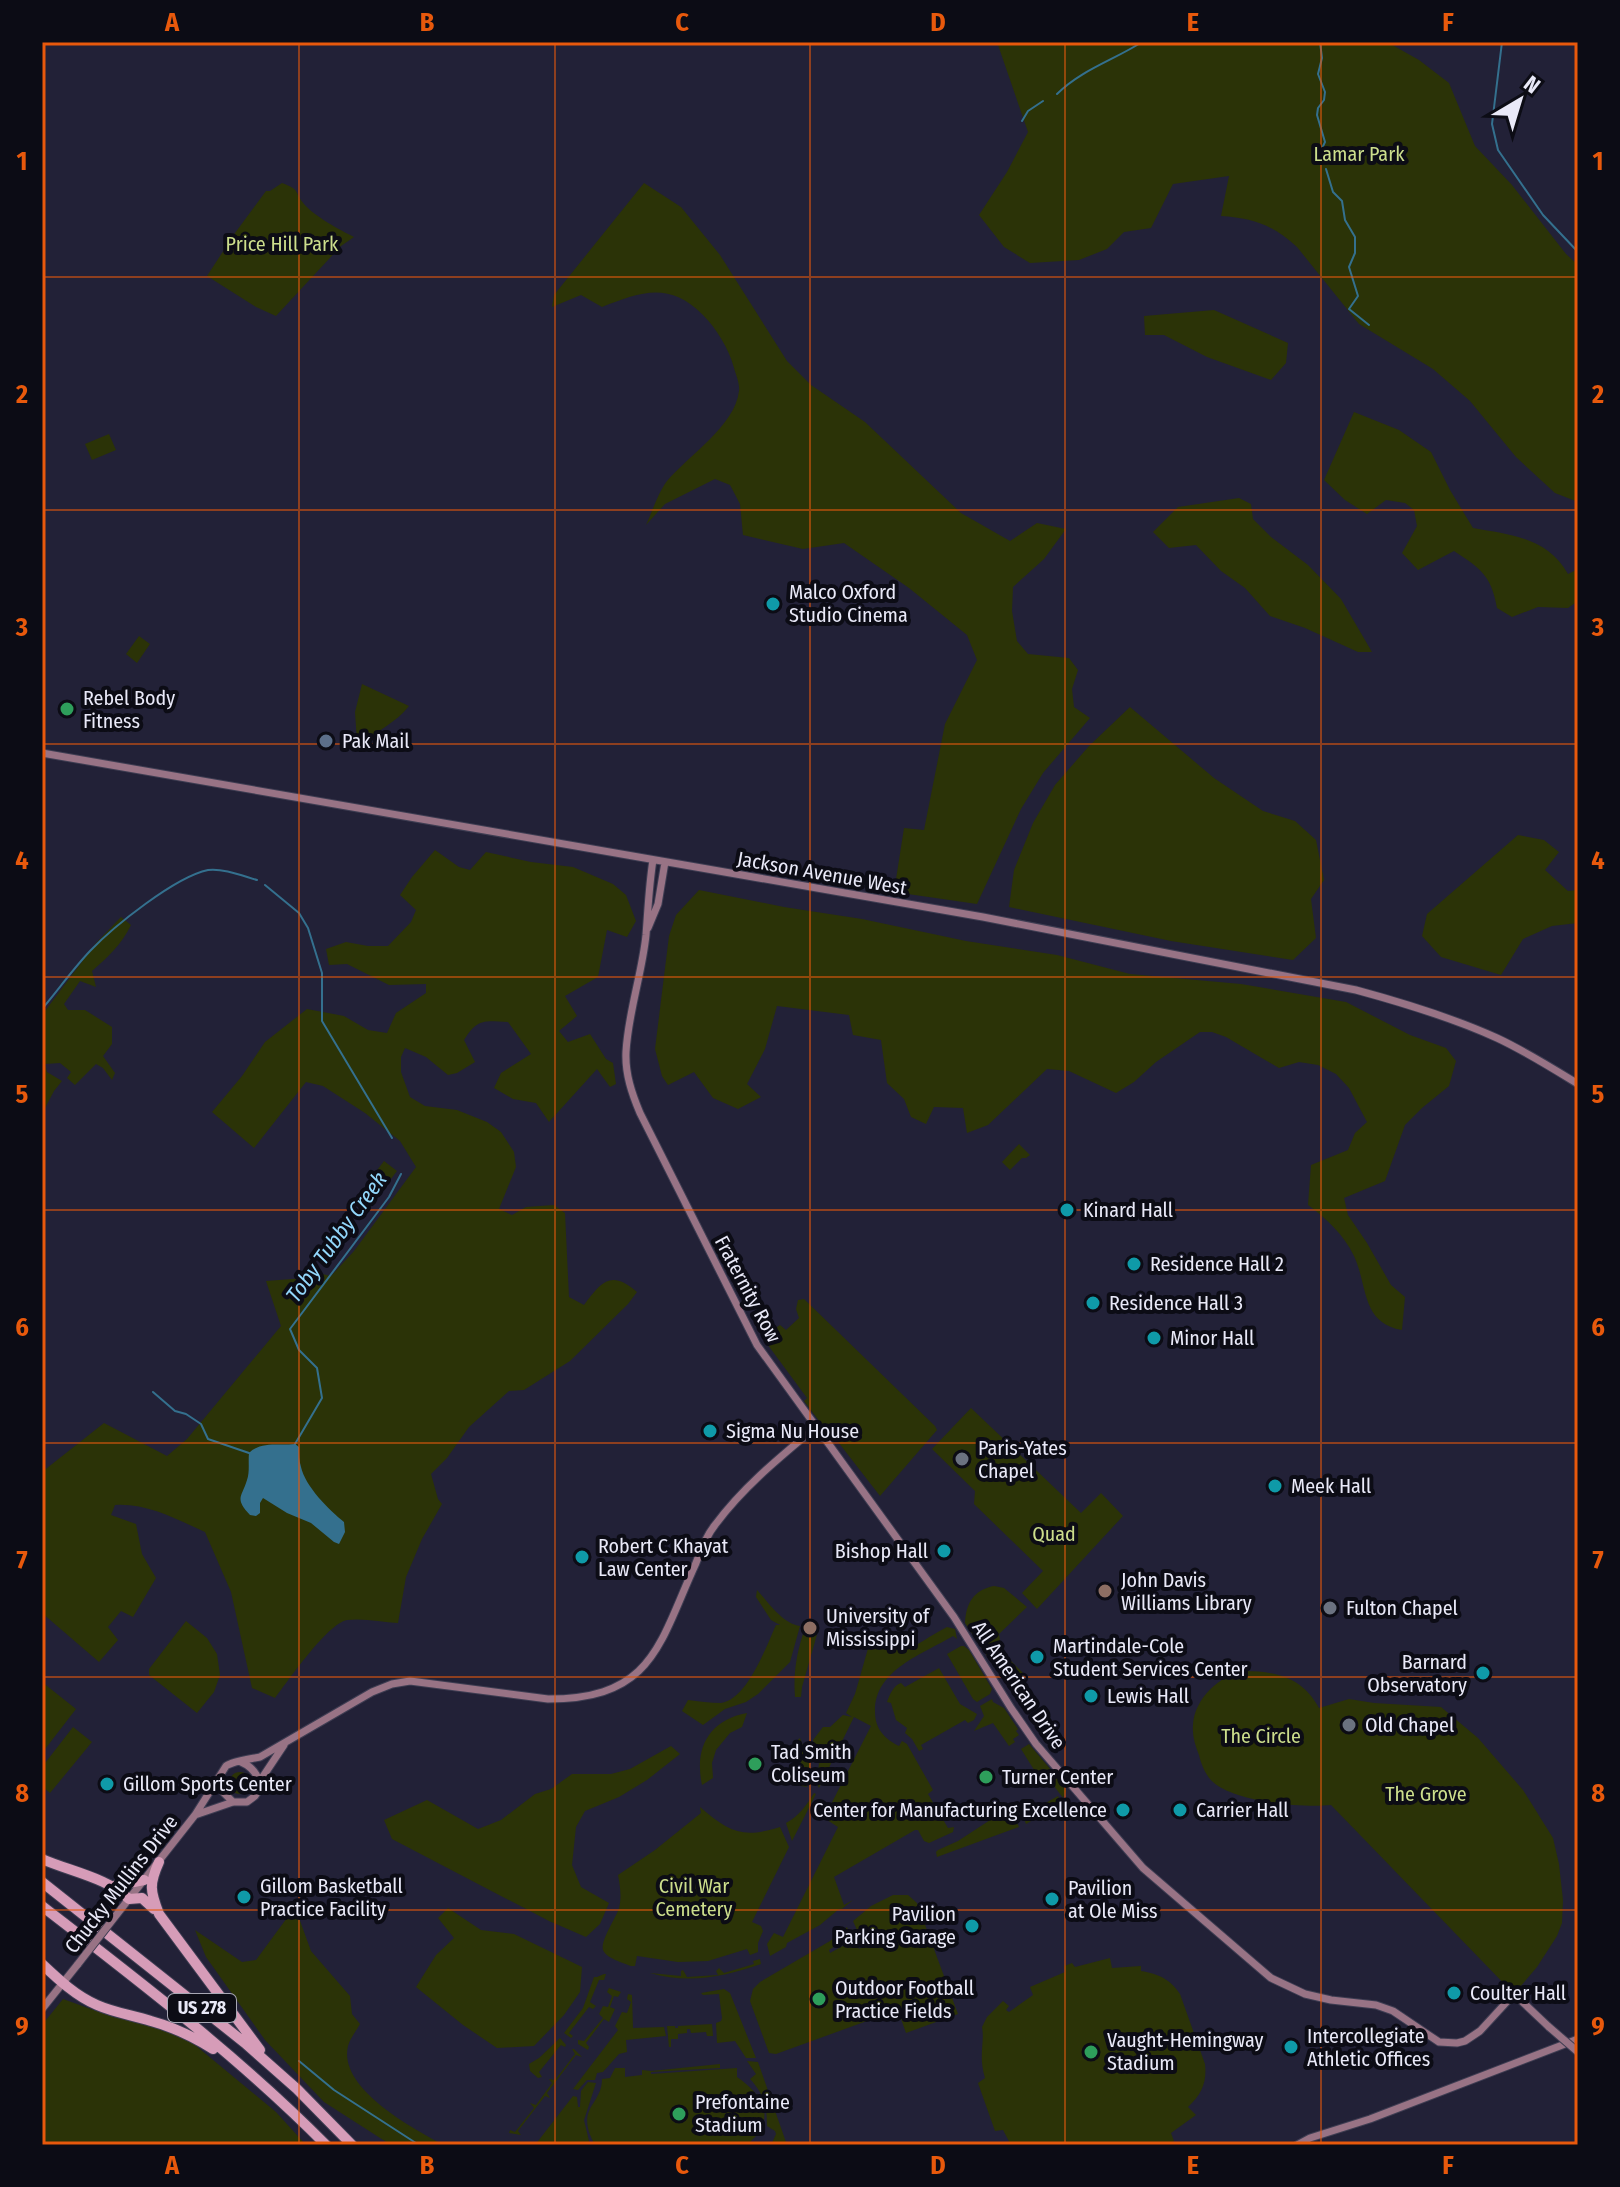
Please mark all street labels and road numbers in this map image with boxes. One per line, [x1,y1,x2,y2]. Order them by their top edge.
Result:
street label: Jackson Avenue West [735,846,909,900]
street label: Fraternity Row [710,1232,786,1346]
street label: All American Drive [967,1616,1071,1754]
street label: Chucky Mullins Drive [60,1810,182,1958]
road number: US 278 [168,1994,236,2022]

